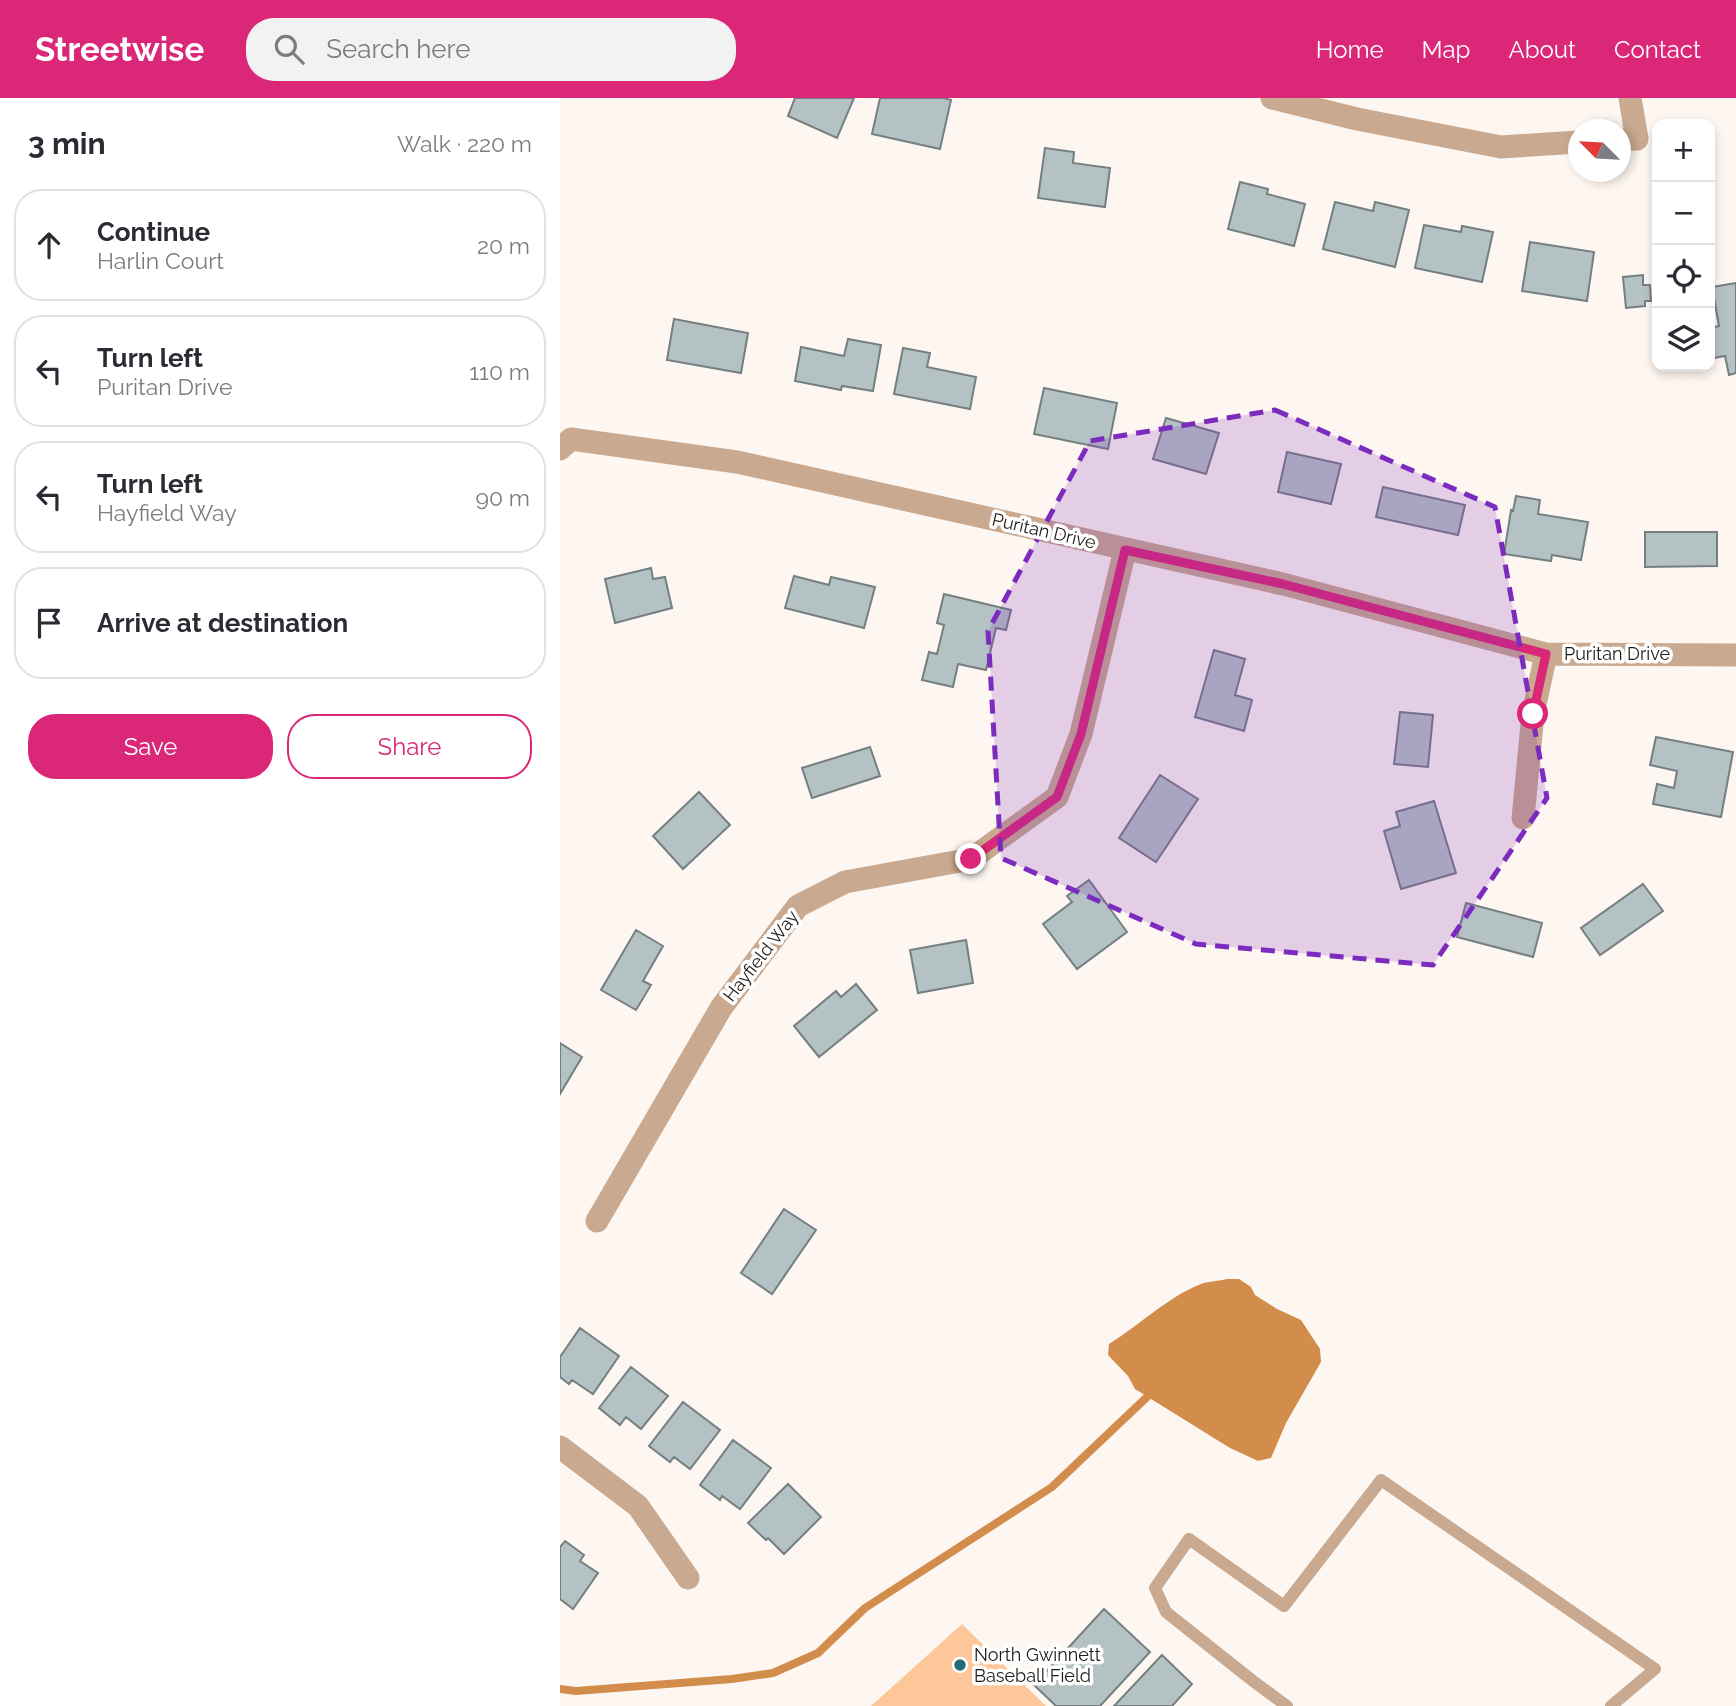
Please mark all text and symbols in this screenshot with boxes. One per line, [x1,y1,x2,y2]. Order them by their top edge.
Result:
search box [246,18,736,81]
text: Streetwise [35,30,204,69]
icon: search [270,30,308,68]
text: Search here [326,34,471,64]
text: Home [1316,35,1384,64]
text: Map [1422,35,1470,64]
text: About [1508,35,1576,64]
text: Contact [1614,35,1701,64]
north arrow [1568,119,1631,182]
map controls [1652,119,1715,371]
button: + [1652,119,1715,182]
text: 3 min [28,126,106,161]
text: Walk · 220 m [397,130,532,157]
button: − [1652,182,1715,245]
text: Continue [97,217,210,247]
icon: ahead [30,226,68,264]
text: 20 m [477,232,530,259]
button: locate [1652,245,1715,308]
text: Harlin Court [97,247,224,274]
button: layers [1652,308,1715,371]
text: Turn left [97,343,203,373]
icon: left [30,352,68,390]
text: 110 m [469,358,530,385]
text: Puritan Drive [97,373,232,400]
text: Turn left [97,469,203,499]
icon: left [30,478,68,516]
text: 90 m [475,484,530,511]
text: Hayfield Way [97,499,237,526]
street label: Puritan Drive [990,508,1099,553]
icon: arrive [30,604,68,642]
text: Arrive at destination [97,608,348,638]
street label: Puritan Drive [1564,643,1670,664]
route start [1517,698,1548,729]
button: Save [28,714,273,779]
button: Share [287,714,532,779]
route end [955,843,986,874]
street label: Hayfield Way [719,906,803,1005]
place label: North Gwinnett Baseball Field [974,1644,1101,1686]
marker: North Gwinnett Baseball Field [952,1657,968,1673]

